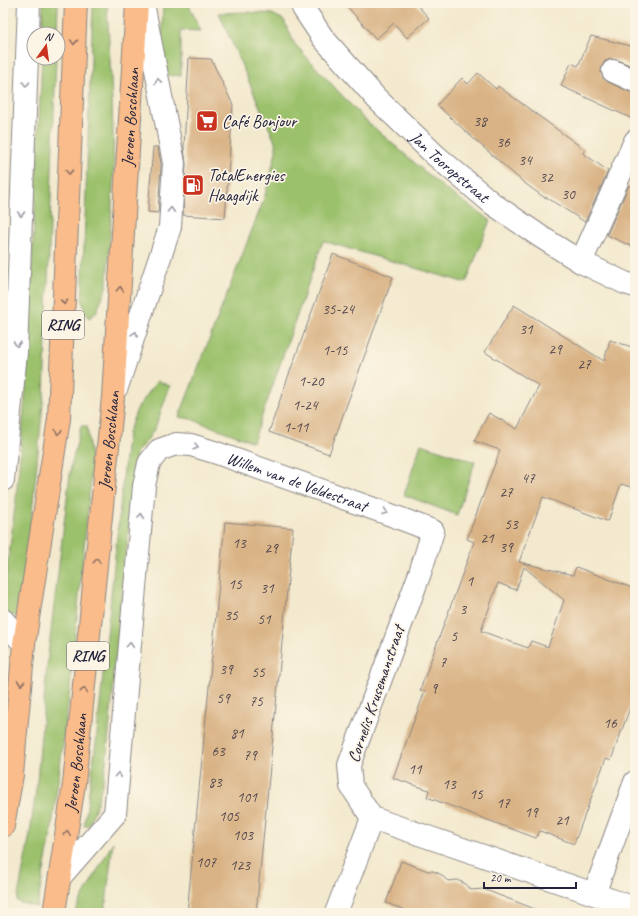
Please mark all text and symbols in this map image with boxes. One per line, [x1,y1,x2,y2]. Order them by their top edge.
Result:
north arrow [26,26,66,66]
text: N [43,29,56,44]
one-way arrow [70,39,79,45]
street label: Jeroen Boschlaan [117,66,144,168]
one-way arrow [154,78,163,84]
one-way arrow [22,81,31,87]
supermarket icon: Café Bonjour [194,108,220,134]
place label: Café Bonjour [222,111,298,132]
house number: 38 [473,112,488,131]
street label: Jan Tooropstraat [405,126,495,208]
house number: 36 [496,133,511,152]
house number: 34 [518,151,533,170]
place label: TotalEnergies Haagdijk [208,165,287,206]
house number: 32 [539,168,554,187]
one-way arrow [65,169,74,175]
fuel station icon: TotalEnergies Haagdijk [180,172,206,198]
house number: 30 [561,185,576,204]
one-way arrow [167,207,176,213]
one-way arrow [17,211,26,217]
one-way arrow [115,286,124,292]
one-way arrow [60,299,68,305]
house number: 35-24 [322,300,355,319]
road number: RING [42,311,84,339]
house number: 31 [519,320,534,339]
one-way arrow [130,331,138,338]
house number: 29 [548,340,563,359]
one-way arrow [12,341,21,347]
house number: 1-15 [322,341,349,360]
house number: 27 [577,355,592,374]
house number: 1-20 [298,372,325,391]
street label: Jeroen Boschlaan [93,389,124,491]
house number: 1-24 [292,396,319,415]
house number: 1-11 [283,418,310,437]
one-way arrow [54,428,62,435]
one-way arrow [193,442,199,450]
street label: Willem van de Veldestraat [224,447,372,517]
house number: 47 [521,469,536,488]
house number: 27 [499,483,514,502]
one-way arrow [381,508,388,516]
one-way arrow [137,513,146,519]
house number: 53 [504,515,519,534]
house number: 21 [480,529,495,548]
house number: 13 [232,534,247,553]
house number: 39 [499,538,514,557]
house number: 29 [264,539,279,558]
one-way arrow [93,558,102,564]
house number: 1 [467,572,475,591]
house number: 15 [228,575,243,594]
house number: 31 [260,579,275,598]
house number: 3 [460,600,468,619]
house number: 35 [224,606,239,625]
house number: 51 [257,610,272,629]
street label: Cornelis Krusemanstraat [343,621,410,765]
house number: 5 [451,627,459,646]
road number: RING [67,642,109,670]
one-way arrow [125,642,134,649]
house number: 7 [440,653,448,672]
house number: 39 [219,660,234,679]
house number: 55 [251,663,266,682]
house number: 9 [431,679,439,698]
one-way arrow [17,680,26,686]
one-way arrow [79,687,88,693]
house number: 59 [216,689,231,708]
house number: 75 [249,692,264,711]
street label: Jeroen Boschlaan [59,711,92,814]
house number: 16 [603,714,618,733]
house number: 81 [230,724,245,743]
house number: 63 [211,742,226,761]
house number: 79 [243,746,258,765]
house number: 11 [408,760,423,779]
one-way arrow [114,772,123,778]
house number: 83 [208,773,223,792]
house number: 13 [442,775,457,794]
house number: 15 [469,785,484,804]
house number: 101 [237,788,258,807]
house number: 17 [496,794,511,813]
house number: 19 [524,803,539,822]
house number: 105 [219,807,240,826]
house number: 21 [555,811,570,830]
house number: 103 [233,826,254,845]
one-way arrow [62,830,71,836]
house number: 107 [196,853,217,872]
house number: 123 [230,856,251,875]
scale bar [484,864,576,890]
text: 20 m [490,870,512,886]

